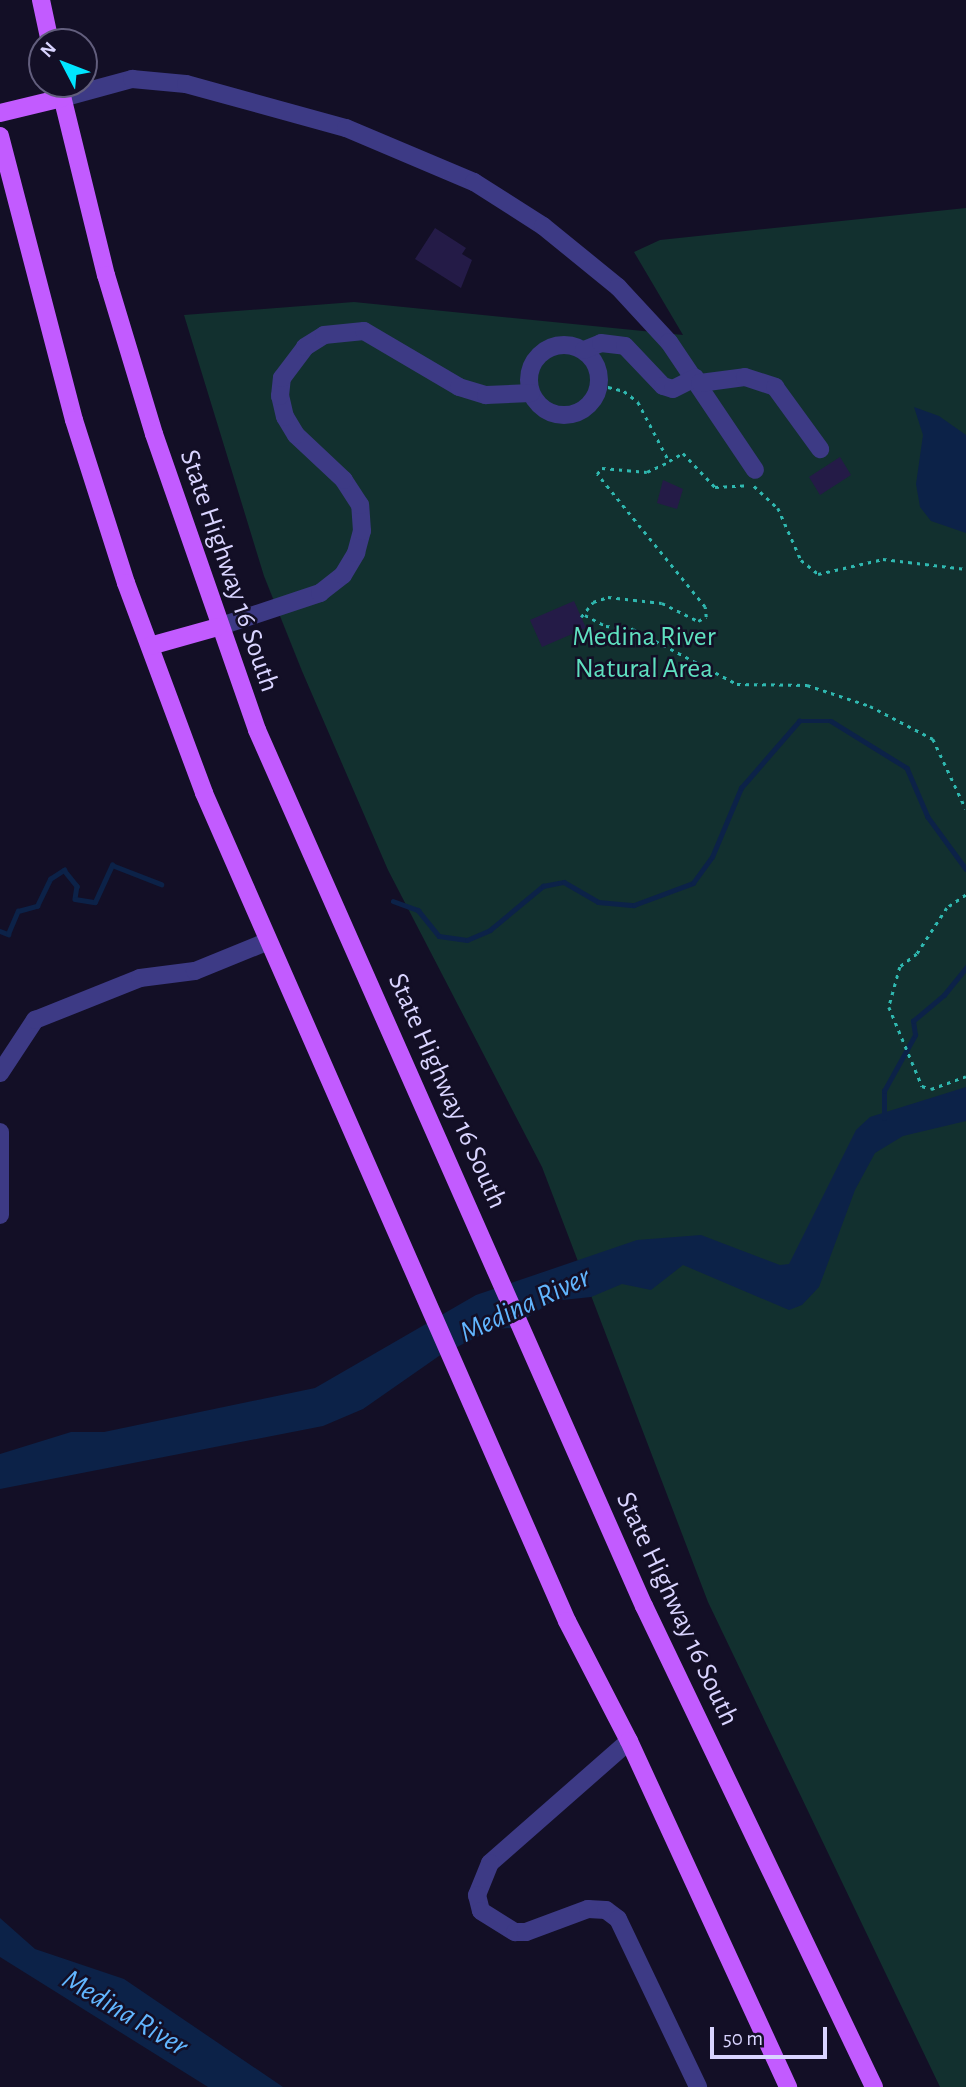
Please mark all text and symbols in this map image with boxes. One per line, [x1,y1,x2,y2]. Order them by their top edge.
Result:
north arrow [28,28,98,98]
text: N [37,39,60,61]
street label: State Highway 16 South [172,445,286,697]
park label: Medina River Natural Area [572,620,716,686]
street label: State Highway 16 South [380,968,514,1214]
water label: Medina River [454,1259,596,1351]
street label: State Highway 16 South [608,1487,746,1731]
water label: Medina River [56,1962,194,2064]
scale bar [714,2014,831,2058]
text: 50 m [723,2028,763,2049]

